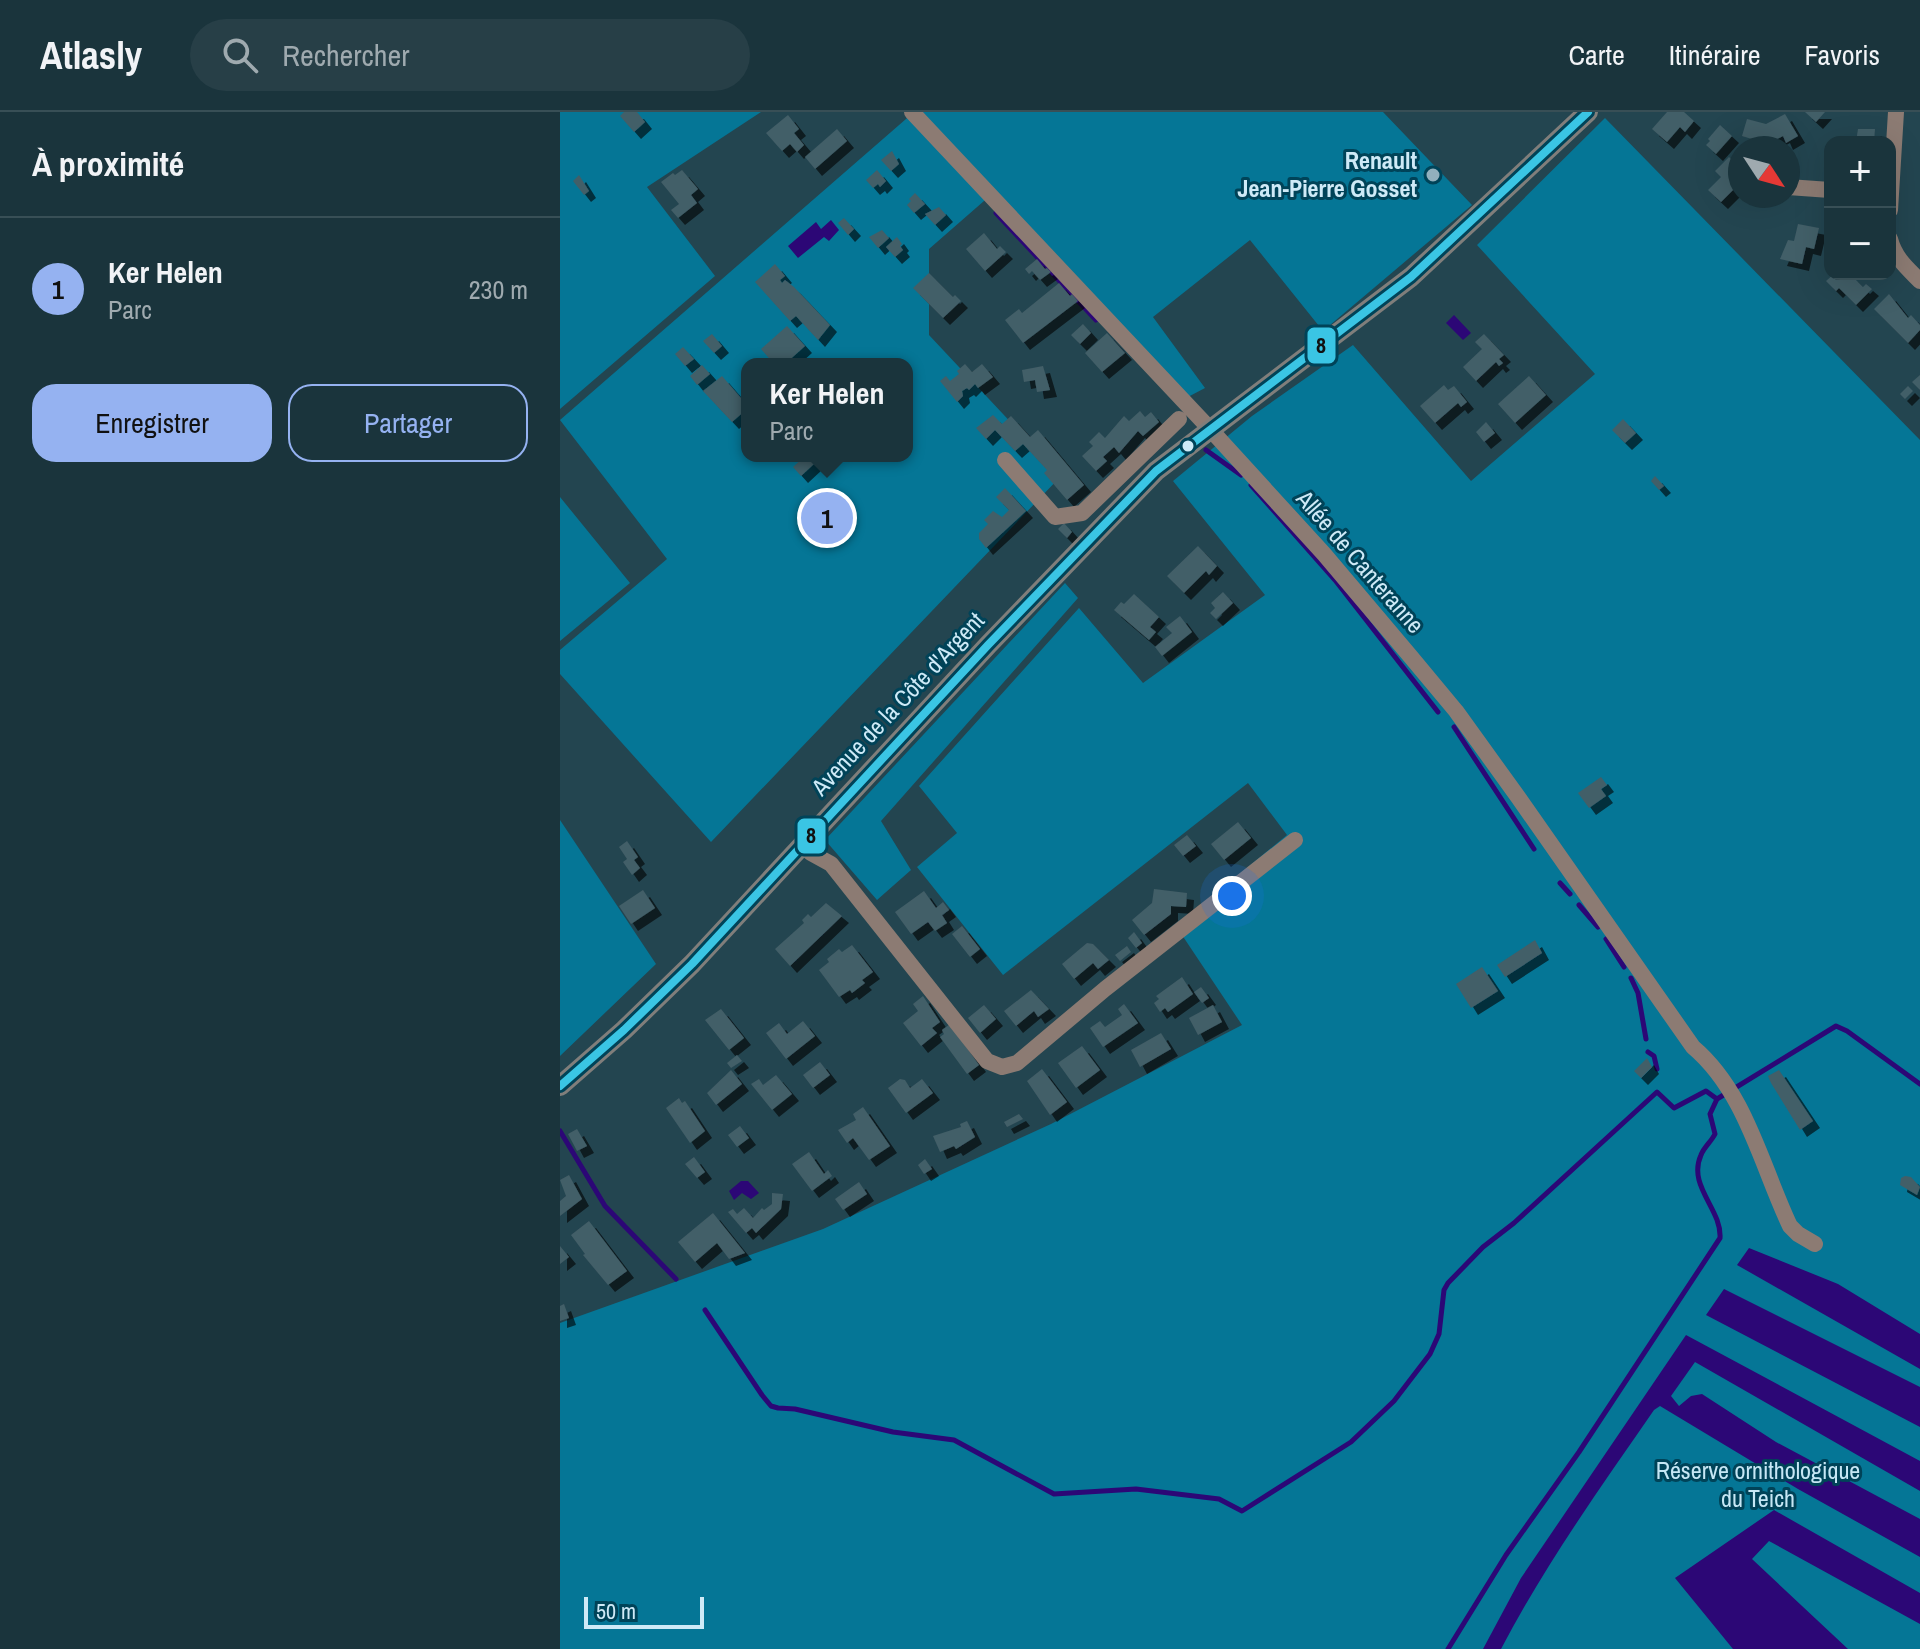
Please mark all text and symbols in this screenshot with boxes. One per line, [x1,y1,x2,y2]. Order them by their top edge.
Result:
search box [190,19,750,91]
text: Atlasly [40,30,142,81]
icon: search [218,33,262,77]
text: Rechercher [282,35,409,75]
text: Carte [1569,36,1625,74]
text: Itinéraire [1669,36,1761,74]
text: Favoris [1805,36,1880,74]
north arrow [1728,136,1800,208]
map controls [1824,136,1896,280]
button: + [1824,136,1896,208]
text: À proximité [32,141,184,187]
place label: Renault Jean-Pierre Gosset [1238,144,1417,204]
marker: Renault Jean-Pierre Gosset [1424,166,1442,184]
button: − [1824,208,1896,280]
text: Ker Helen [108,252,223,292]
text: 1 [52,272,64,307]
text: 230 m [469,272,528,307]
text: Parc [108,292,152,327]
line badge: 8 [1306,326,1337,365]
text: 8 [1316,330,1326,360]
popup [741,358,913,462]
text: Ker Helen [770,373,884,413]
button: Enregistrer [32,384,272,462]
button: Partager [288,384,528,462]
text: Parc [770,413,813,448]
unlabelled marker [1180,438,1196,454]
street label: Allée de Canteranne [1289,482,1432,640]
pin: 1 [801,488,853,548]
street label: Avenue de la Côte d'Argent [803,604,991,803]
line badge: 8 [796,817,827,855]
text: 8 [806,820,816,850]
your location [1212,876,1252,916]
park label: Réserve ornithologique du Teich [1656,1454,1860,1514]
scale bar [584,1593,704,1629]
text: 50 m [596,1596,636,1626]

